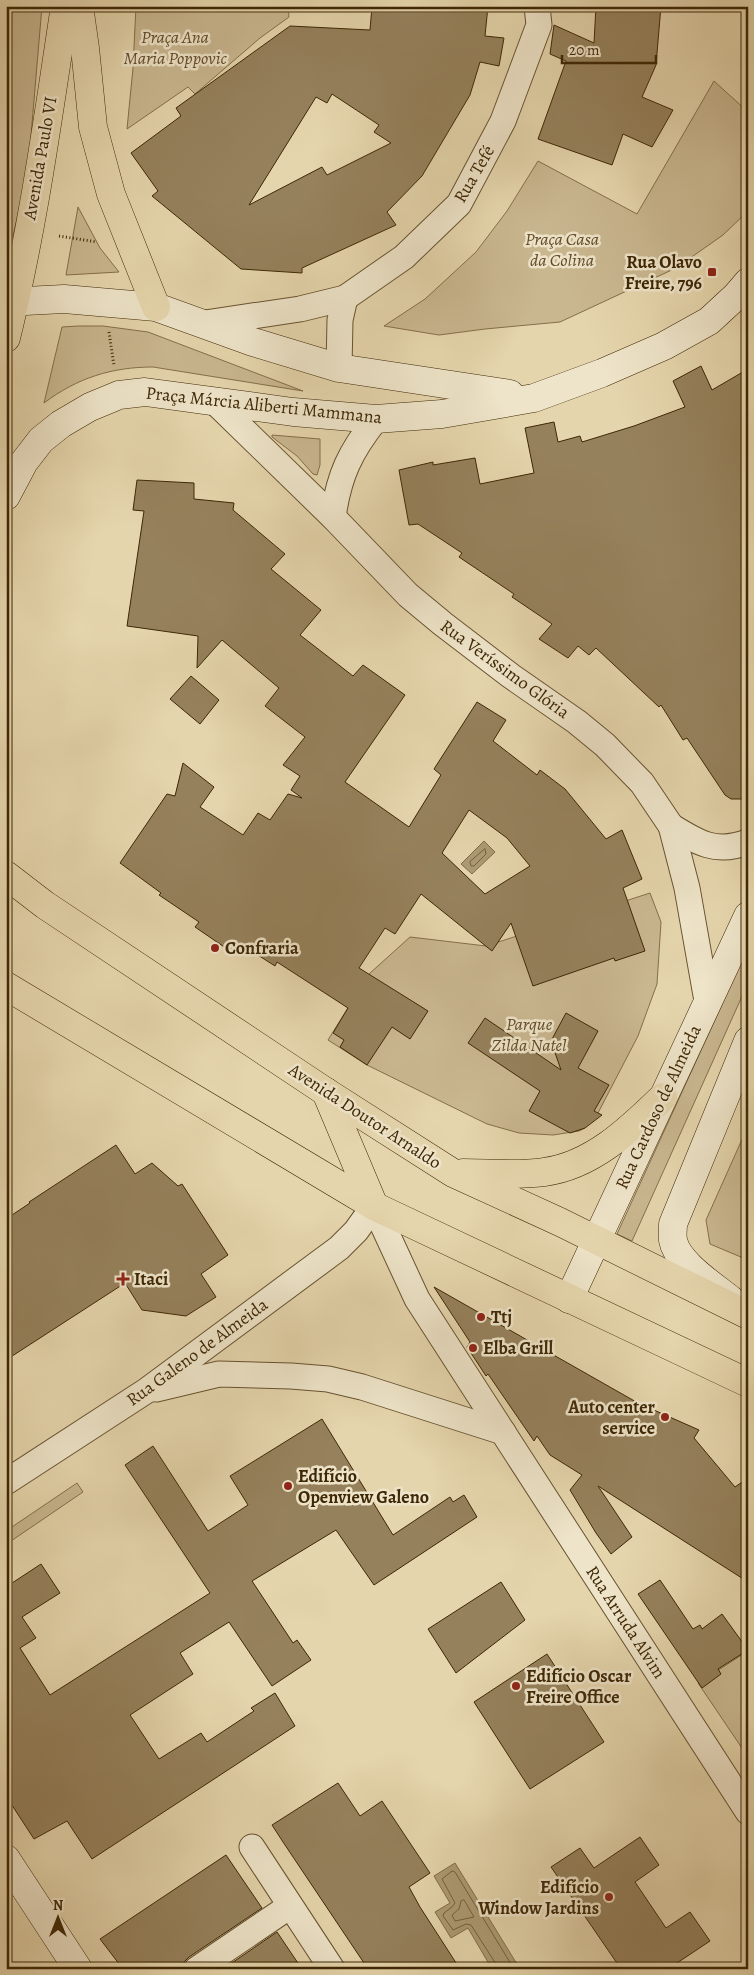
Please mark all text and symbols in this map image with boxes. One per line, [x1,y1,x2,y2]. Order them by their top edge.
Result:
park label: Praça Ana Maria Poppovic [123,25,227,70]
scale bar [562,32,655,64]
text: 20 m [569,40,600,60]
street label: Avenida Paulo VI [17,95,63,222]
street label: Rua Tefé [448,141,500,207]
park label: Praça Casa da Colina [525,227,599,272]
place label: Rua Olavo Freire, 796 [625,250,702,295]
marker: Rua Olavo Freire, 796 [706,266,718,278]
street label: Praça Márcia Aliberti Mammana [145,381,384,429]
street label: Rua Veríssimo Glória [435,614,575,724]
place label: Confraria [225,936,299,960]
marker: Confraria [209,942,221,954]
park label: Parque Zilda Natel [492,1012,567,1057]
street label: Rua Cardoso de Almeida [609,1020,707,1193]
street label: Avenida Doutor Arnaldo [283,1057,446,1174]
place label: Itaci [134,1267,168,1291]
marker: Itaci [116,1272,130,1286]
street label: Rua Galeno de Almeida [121,1292,273,1411]
place label: Ttj [491,1305,512,1329]
marker: Ttj [475,1311,487,1323]
place label: Elba Grill [483,1336,553,1360]
marker: Elba Grill [467,1342,479,1354]
place label: Auto center service [567,1395,656,1440]
marker: Auto center service [659,1411,671,1423]
place label: Edifício Openview Galeno [298,1464,429,1509]
marker: Edifício Openview Galeno [282,1480,294,1492]
street label: Rua Arruda Alvim [581,1561,671,1683]
place label: Edifício Oscar Freire Office [526,1664,632,1709]
marker: Edifício Oscar Freire Office [510,1680,522,1692]
place label: Edifício Window Jardins [477,1875,599,1920]
marker: Edifício Window Jardins [603,1891,615,1903]
north arrow [32,1892,82,1942]
text: N [53,1896,63,1915]

